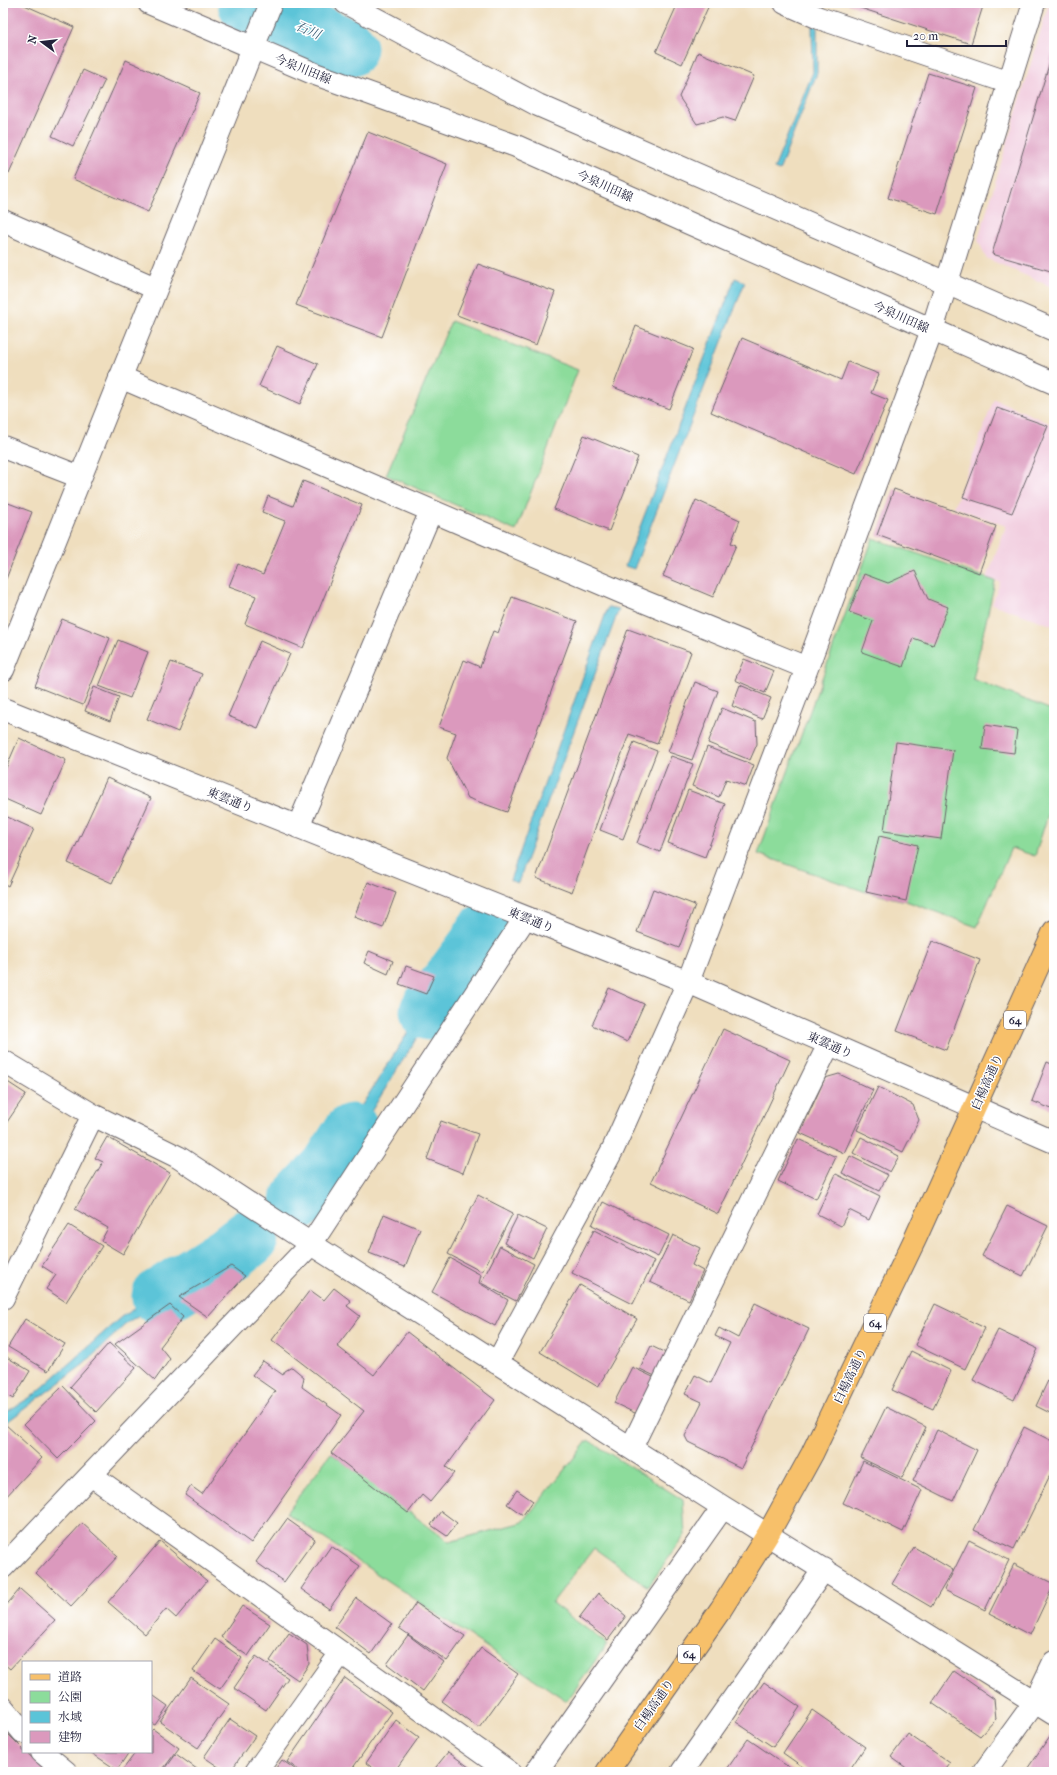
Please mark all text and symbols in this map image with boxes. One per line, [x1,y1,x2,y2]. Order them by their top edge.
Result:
water label: 石川 [293,18,325,43]
north arrow [22,22,62,62]
scale bar [907,22,1006,48]
text: 20 m [913,29,938,43]
text: N [25,33,40,45]
street label: 今泉川田線 [273,51,333,87]
street label: 今泉川田線 [575,167,635,205]
street label: 今泉川田線 [871,298,931,336]
street label: 東雲通り [205,785,255,815]
street label: 東雲通り [506,905,556,935]
road number: 64 [1004,1011,1026,1029]
street label: 東雲通り [805,1029,855,1061]
street label: 白楊高通り [968,1052,1006,1112]
road number: 64 [864,1314,886,1332]
street label: 白楊高通り [831,1346,869,1406]
road number: 64 [678,1645,700,1663]
legend [22,1661,152,1753]
text: 道路 [58,1670,82,1684]
street label: 白楊高通り [631,1676,677,1734]
text: 公園 [58,1690,82,1704]
text: 水域 [58,1710,82,1724]
text: 建物 [58,1730,82,1744]

